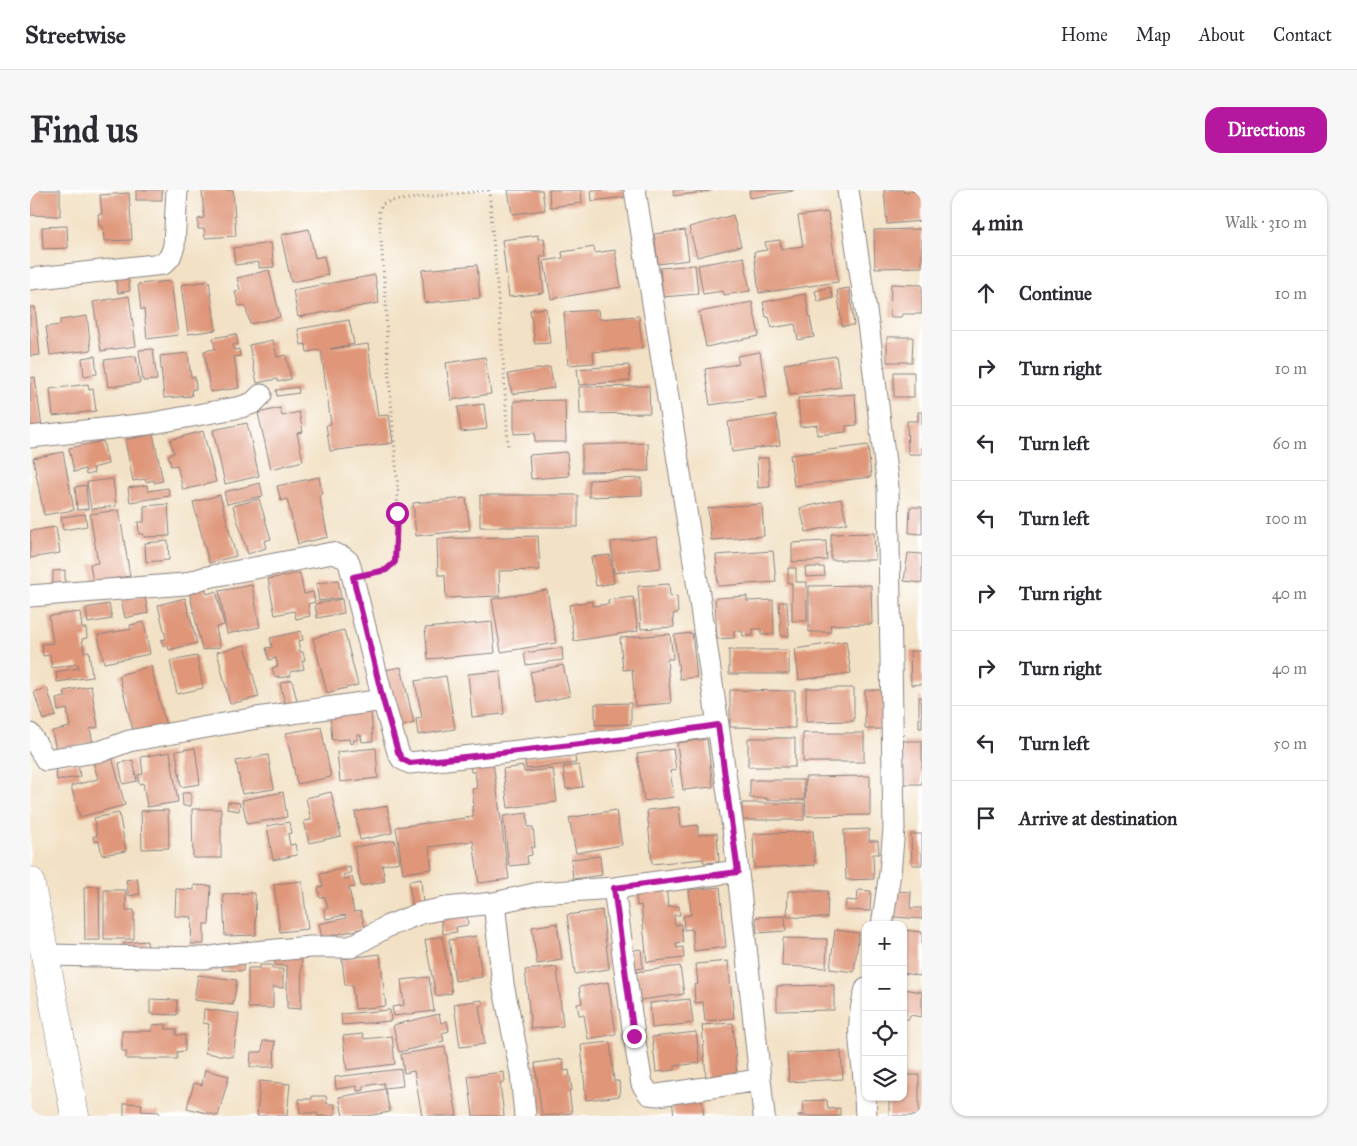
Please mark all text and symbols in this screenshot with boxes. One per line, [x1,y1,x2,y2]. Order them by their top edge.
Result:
text: Streetwise [25,20,126,50]
text: Home [1061,24,1108,46]
text: Map [1136,24,1171,46]
text: About [1199,24,1245,46]
text: Contact [1273,24,1332,46]
button: Directions [1205,107,1327,153]
text: Find us [30,109,138,152]
text: 4 min [972,210,1023,236]
text: Walk · 310 m [1225,213,1307,232]
icon: ahead [972,279,1000,307]
text: Continue [1019,282,1092,305]
text: 10 m [1275,284,1307,303]
icon: right [972,354,1000,382]
text: Turn right [1019,357,1102,380]
text: 10 m [1275,359,1307,378]
icon: left [972,429,1000,457]
text: Turn left [1019,432,1089,455]
text: 60 m [1273,434,1307,453]
route start [386,502,409,525]
icon: left [972,504,1000,532]
text: Turn left [1019,507,1089,530]
text: 100 m [1265,509,1307,528]
icon: right [972,579,1000,607]
text: Turn right [1019,582,1102,605]
text: 40 m [1272,584,1307,603]
icon: right [972,654,1000,682]
text: Turn right [1019,657,1102,680]
text: 40 m [1272,659,1307,678]
icon: left [972,729,1000,757]
text: Turn left [1019,732,1089,755]
text: 50 m [1273,734,1307,753]
icon: arrive [972,804,1000,832]
text: Arrive at destination [1019,807,1177,830]
map controls [862,921,907,1101]
button: + [862,921,907,966]
button: − [862,966,907,1011]
button: locate [862,1011,907,1056]
route end [623,1025,646,1048]
button: layers [862,1056,907,1101]

